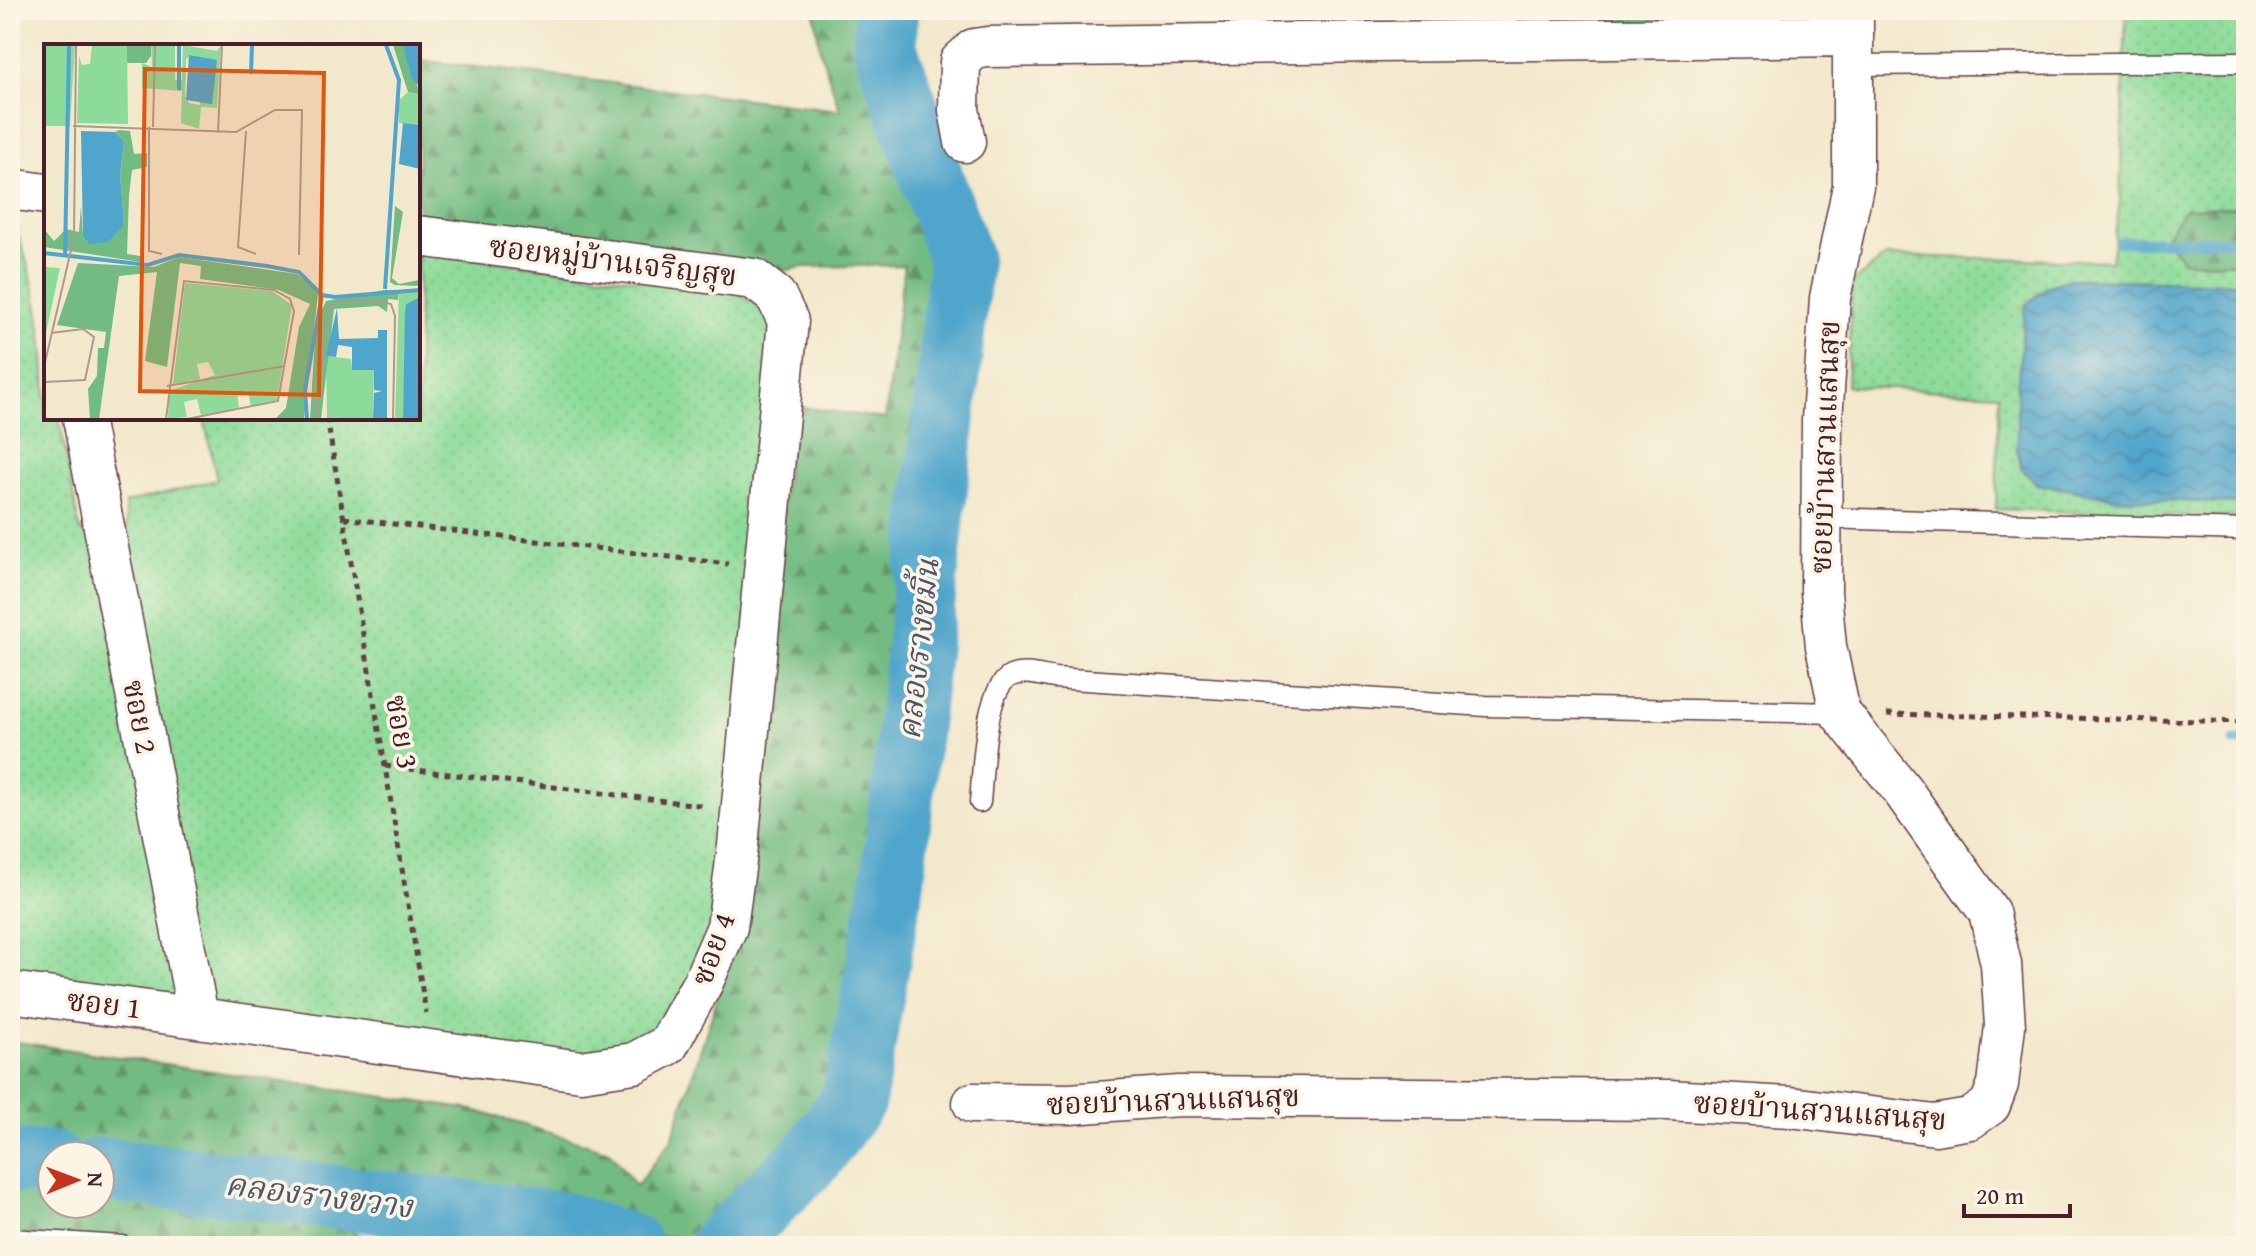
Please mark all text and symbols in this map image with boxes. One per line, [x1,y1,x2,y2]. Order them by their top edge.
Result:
inset map [44,44,420,420]
street label: ซอยหมู่บ้านเจริญสุข [487,223,739,297]
street label: ซอยบ้านสวนแสนสุข [1798,319,1850,574]
water label: คลองรางขมิ้น [885,555,950,742]
street label: ซอย 2 [112,676,170,758]
street label: ซอย 3 [375,691,431,772]
street label: ซอย 4 [679,906,745,991]
street label: ซอย 1 [64,977,144,1029]
street label: ซอยบ้านสวนแสนสุข [1045,1073,1300,1125]
street label: ซอยบ้านสวนแสนสุข [1692,1079,1948,1141]
north arrow [36,1140,116,1220]
water label: คลองรางขวาง [223,1160,416,1229]
scale bar [1964,1168,2070,1218]
text: N [80,1172,112,1188]
text: 20 m [1976,1178,2024,1213]

